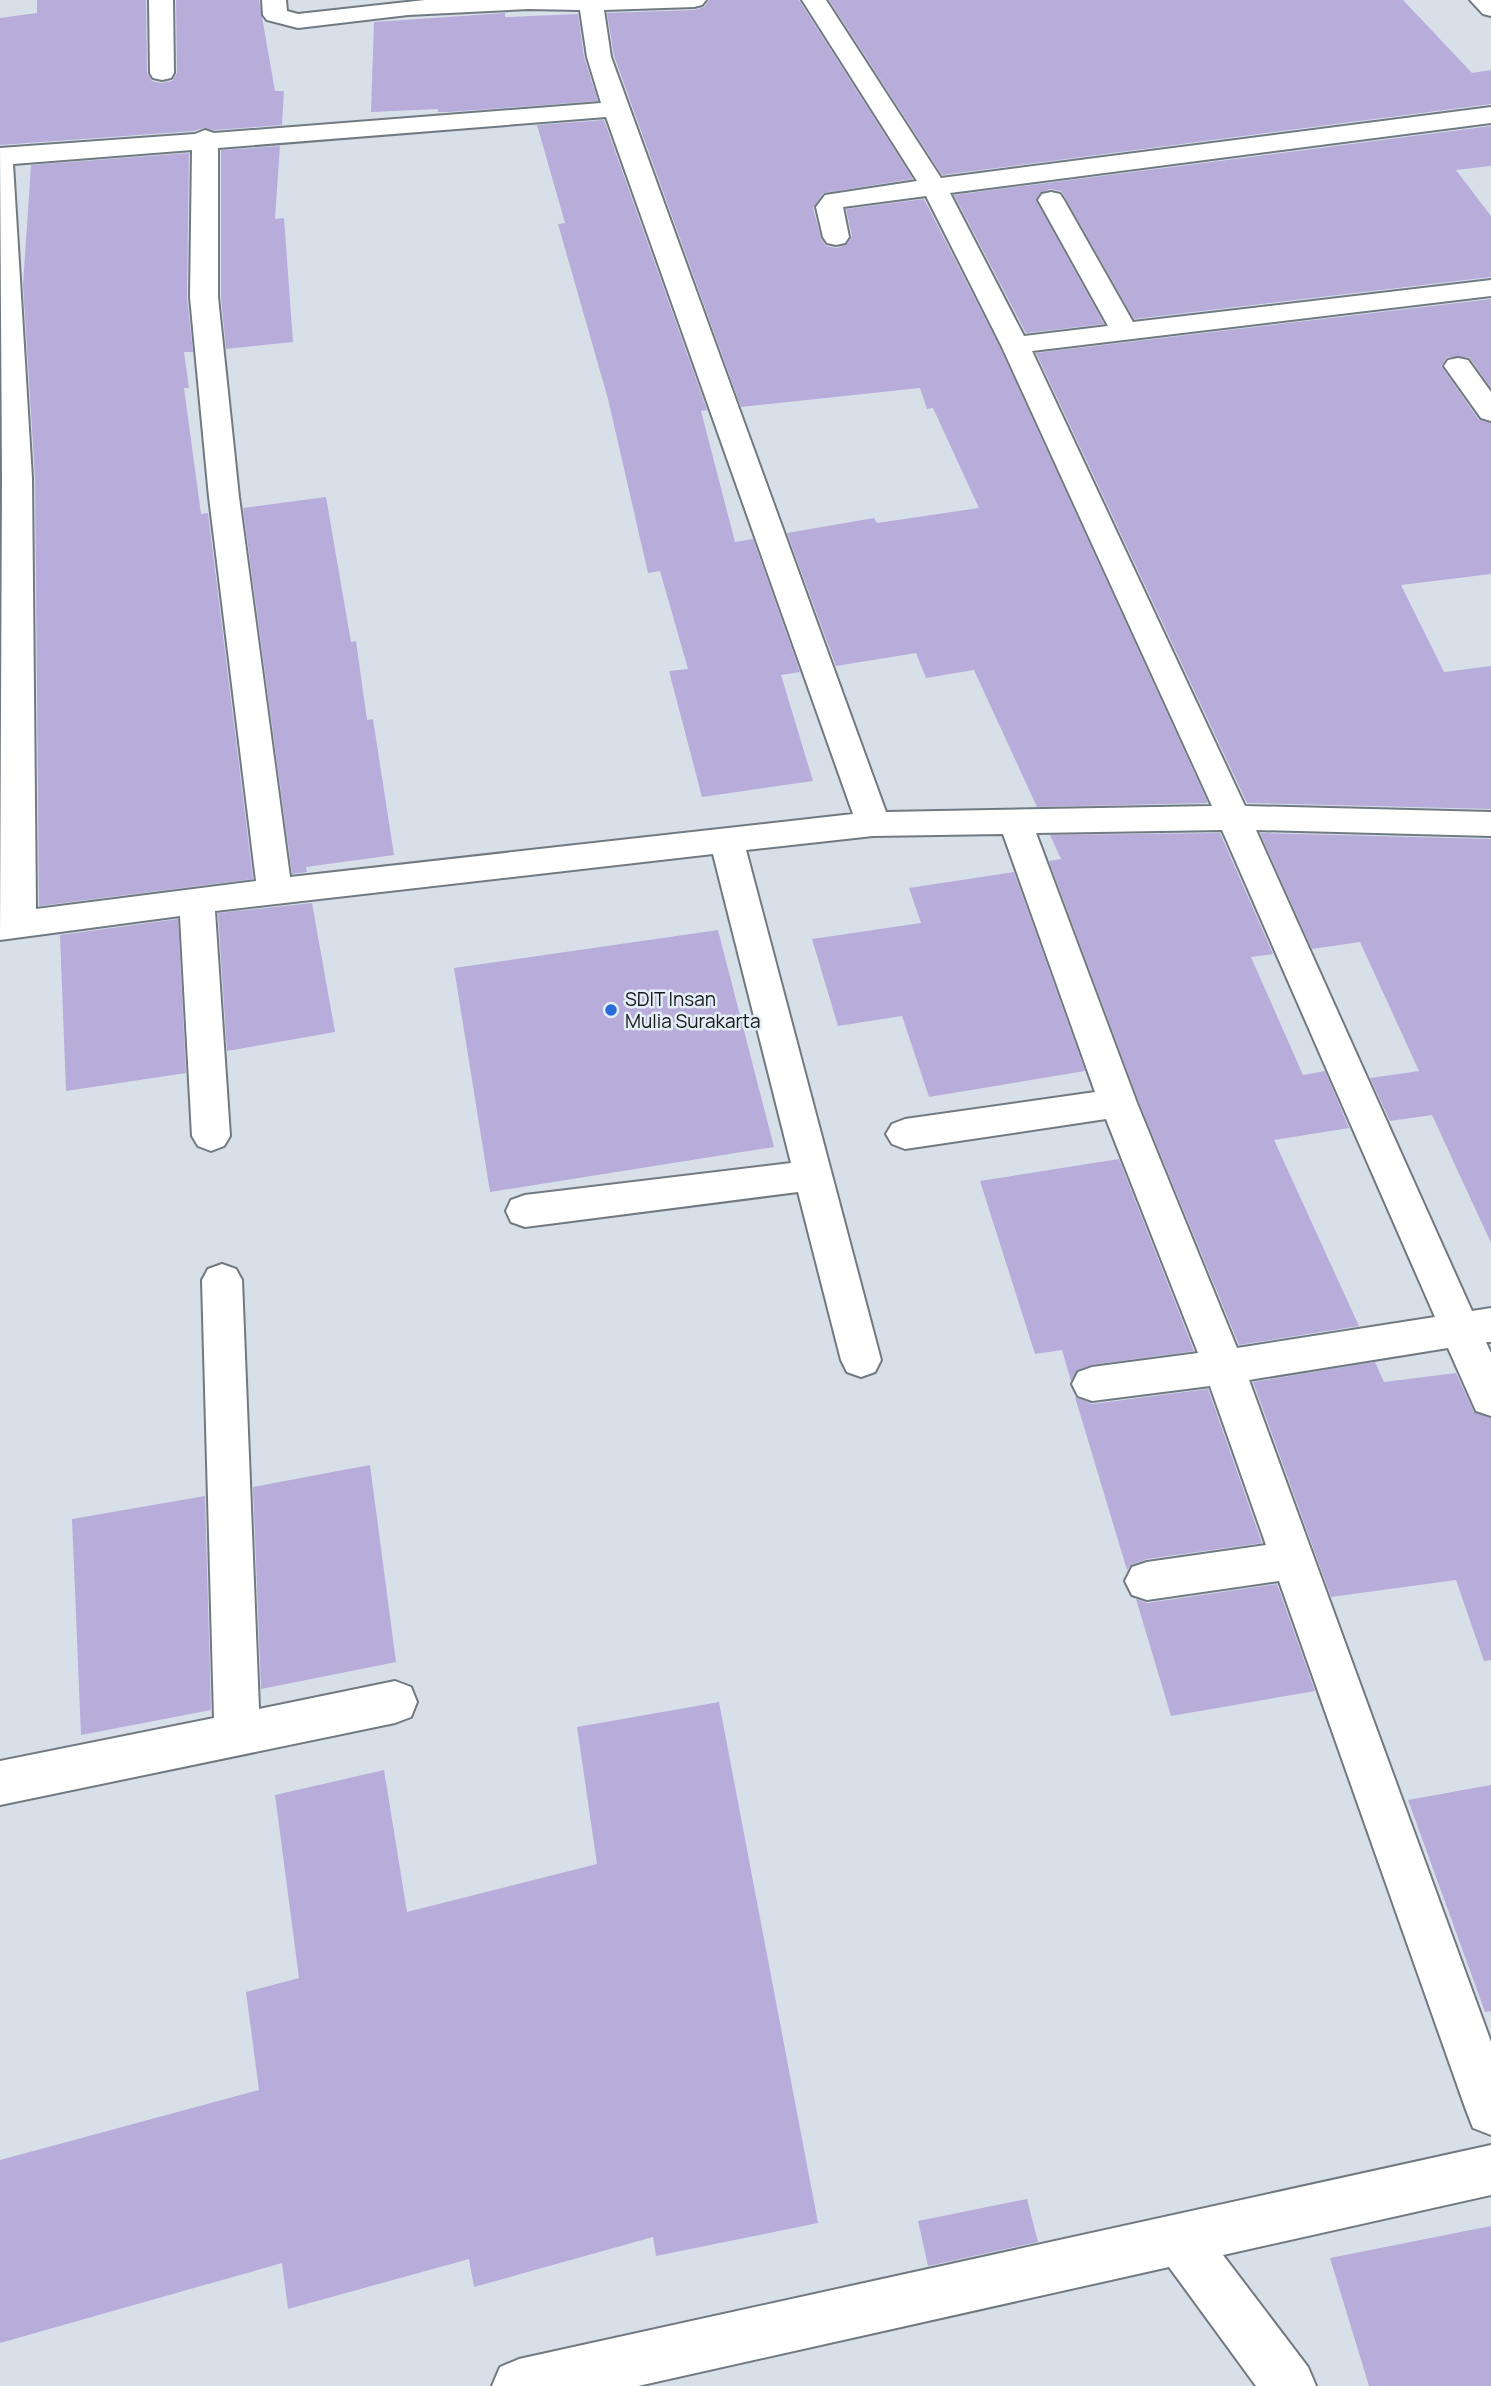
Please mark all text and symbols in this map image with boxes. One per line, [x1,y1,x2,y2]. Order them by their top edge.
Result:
place label: SDIT Insan Mulia Surakarta [625,986,761,1034]
marker: SDIT Insan Mulia Surakarta [603,1002,619,1018]

